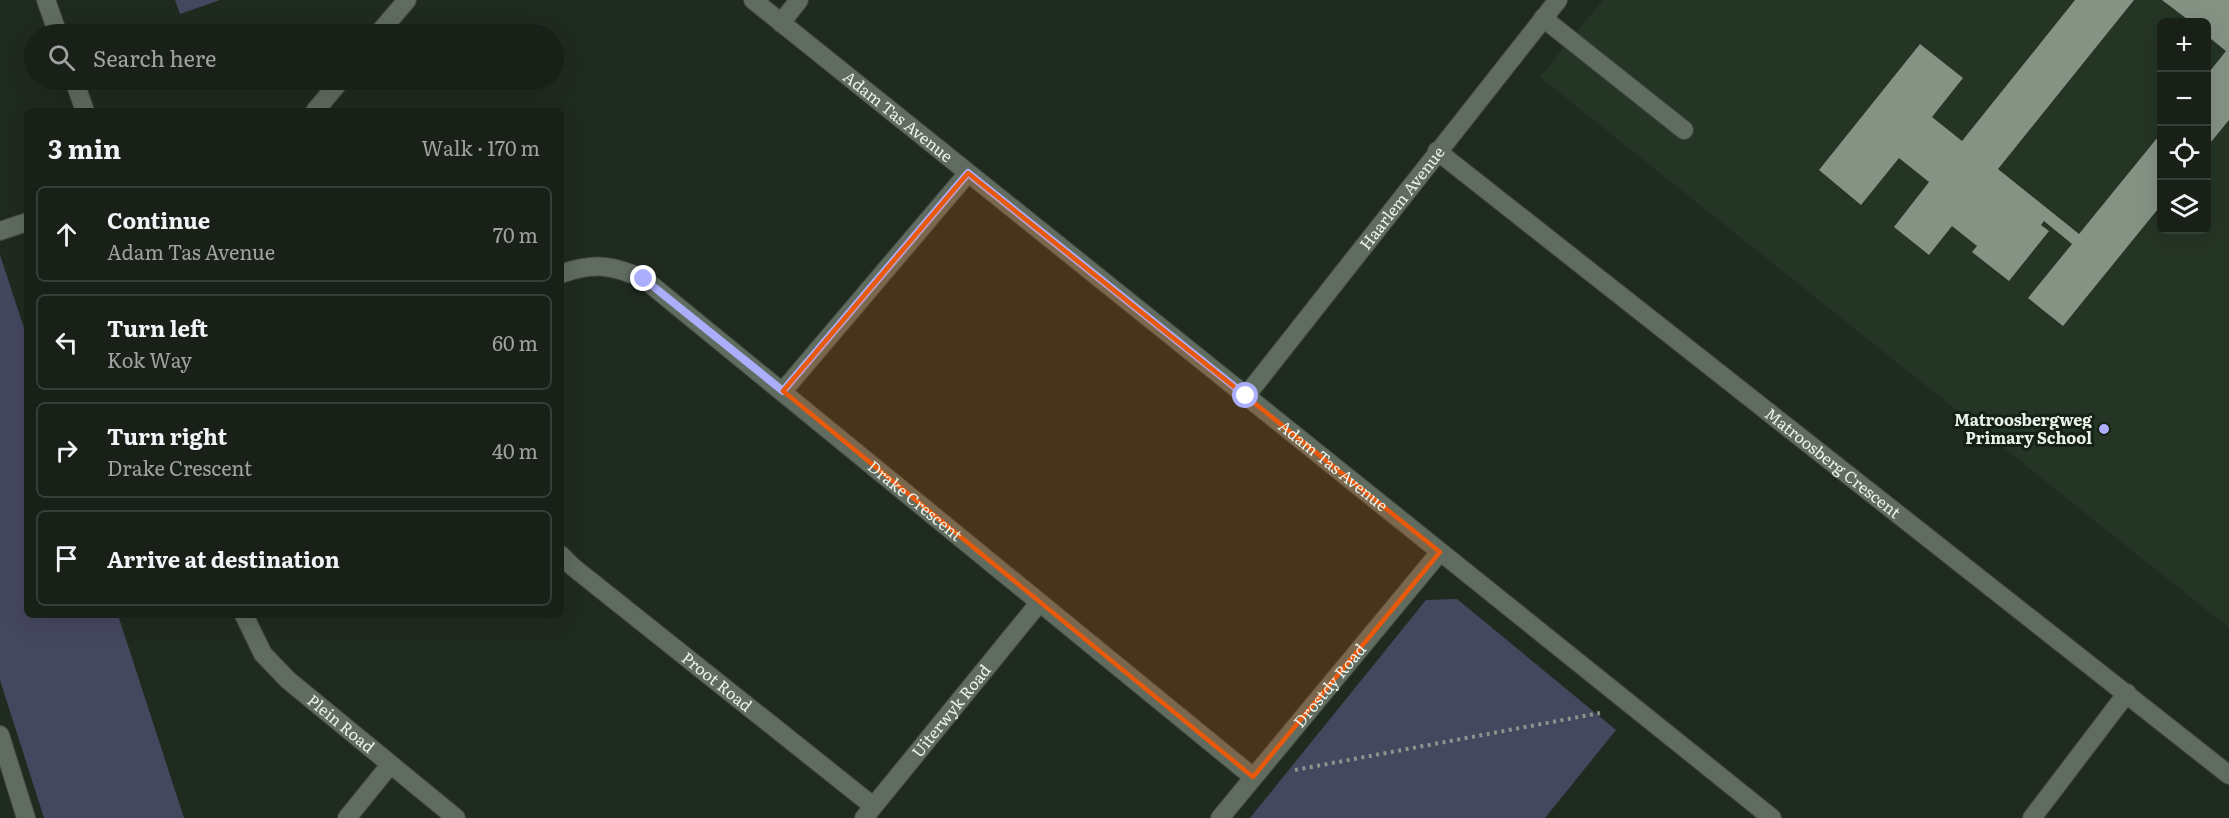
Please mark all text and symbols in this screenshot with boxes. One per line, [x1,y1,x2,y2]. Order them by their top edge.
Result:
map controls [2157,18,2211,234]
button: + [2157,18,2211,72]
search box [24,24,564,90]
icon: search [45,41,78,74]
text: Search here [93,41,216,74]
street label: Adam Tas Avenue [839,64,959,167]
button: − [2157,72,2211,126]
button: locate [2157,126,2211,180]
text: 3 min [48,128,121,167]
text: Walk · 170 m [422,132,540,162]
street label: Haarlem Avenue [1353,140,1450,254]
button: layers [2157,180,2211,234]
text: Continue [107,203,210,236]
icon: ahead [50,218,83,251]
text: 70 m [493,219,538,249]
text: Adam Tas Avenue [107,236,275,266]
route end [630,265,656,291]
text: Turn left [107,311,208,344]
icon: left [50,326,83,359]
text: 60 m [492,327,538,357]
text: Kok Way [107,344,192,374]
route start [1232,382,1258,408]
street label: Matroosberg Crescent [1760,401,1907,524]
place label: Matroosbergweg Primary School [1954,407,2092,449]
street label: Adam Tas Avenue [1274,413,1394,516]
text: Turn right [107,419,227,452]
marker: Matroosbergweg Primary School [2097,422,2111,436]
icon: right [50,434,83,467]
text: 40 m [492,435,538,465]
text: Drake Crescent [107,452,252,482]
street label: Drake Crescent [863,454,969,546]
icon: arrive [50,542,83,575]
text: Arrive at destination [107,542,340,575]
street label: Drostdy Road [1287,637,1371,732]
street label: Proot Road [677,645,758,717]
street label: Uiterwyk Road [905,658,996,762]
street label: Plein Road [303,688,381,758]

